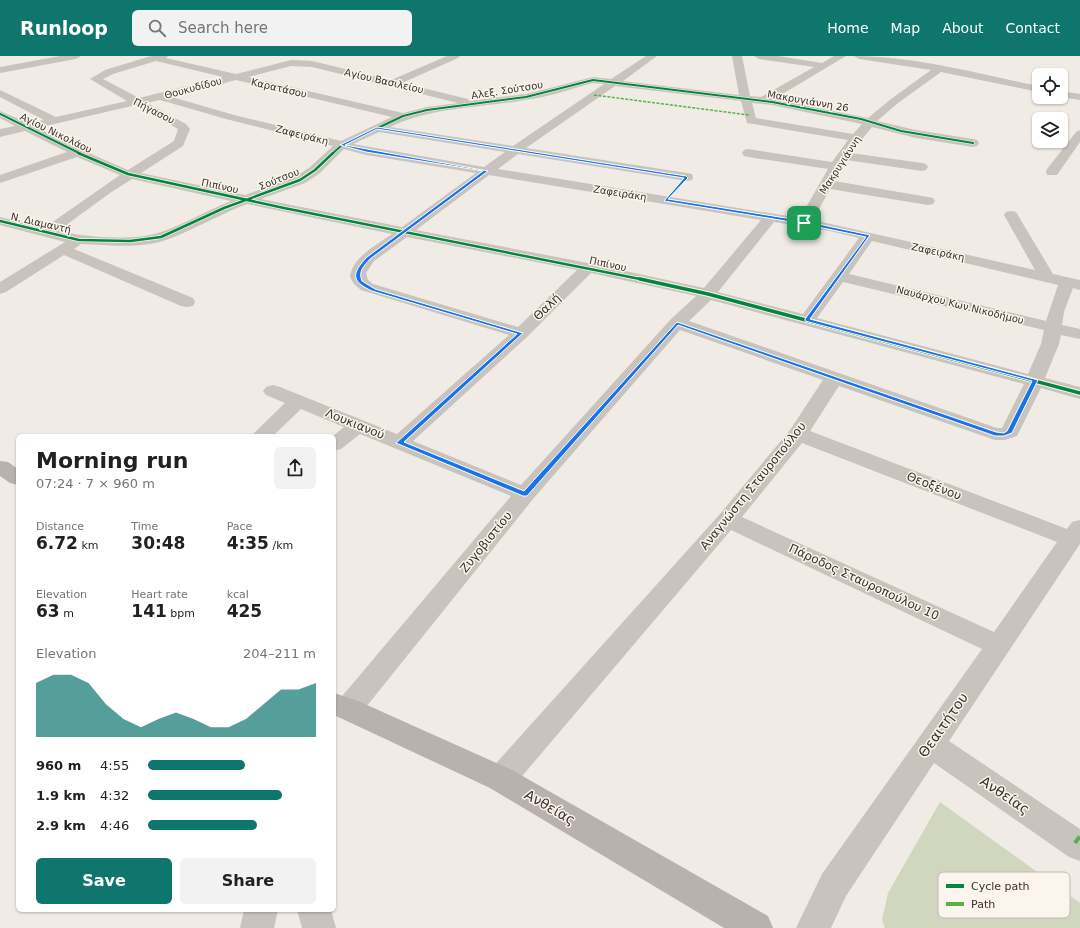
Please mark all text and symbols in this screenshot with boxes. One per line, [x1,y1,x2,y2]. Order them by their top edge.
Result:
search box [132,10,412,46]
text: Runloop [20,17,108,39]
icon: search [146,17,168,39]
text: Search here [178,19,268,37]
text: Home [827,20,869,36]
text: Map [891,20,920,36]
text: About [942,20,984,36]
text: Contact [1006,20,1060,36]
street label: Αγίου Βασιλείου [343,67,425,96]
map controls [1032,68,1068,148]
button: locate [1032,68,1068,104]
street label: Θουκυδίδου [163,75,223,101]
street label: Καρατάσου [250,76,308,100]
street label: Αλεξ. Σούτσου [470,79,544,101]
street label: Μακρυγιάννη 26 [766,88,850,114]
street label: Πήγασου [132,96,177,126]
street label: Αγίου Νικολάου [18,111,94,155]
button: layers [1032,112,1068,148]
street label: Ζαφειράκη [274,123,330,147]
street label: Μακρυγιάννη [817,134,863,196]
street label: Σούτσου [257,166,301,192]
street label: Πιπίνου [200,177,240,195]
street label: Ζαφειράκη [592,183,648,203]
pin [787,206,821,240]
street label: Ν. Διαμαντή [10,211,72,235]
icon: arrive [793,212,815,234]
street label: Ζαφειράκη [910,241,966,263]
street label: Πιπίνου [588,255,628,273]
street label: Ναυάρχου Κων.Νικοδήμου [895,284,1025,326]
street label: Θαλή [531,291,563,323]
street label: Λουκιανού [323,406,387,442]
street label: Αναγνώστη Σταυροπούλου [697,419,809,553]
button: share [274,447,316,489]
text: Morning run [36,448,188,473]
street label: Θεοξένου [905,469,963,503]
text: 07:24 · 7 × 960 m [36,476,155,491]
street label: Ζυγοβιστίου [457,509,515,575]
text: Distance [36,520,84,533]
text: Time [131,520,158,533]
text: Pace [227,520,252,533]
text: 6.72 [36,533,78,553]
text: 30:48 [131,533,185,553]
text: 4:35 [227,533,269,553]
text: km [78,539,99,552]
text: /km [269,539,293,552]
street label: Πάροδος Σταυροπούλου 10 [787,541,941,623]
text: Elevation [36,588,87,601]
text: Heart rate [131,588,188,601]
text: kcal [227,588,249,601]
text: 63 [36,601,60,621]
text: 141 [131,601,167,621]
text: 425 [227,601,262,621]
text: m [60,607,74,620]
text: bpm [167,607,195,620]
text: Elevation [36,646,96,661]
text: 204–211 m [243,646,316,661]
street label: Θεαιτήτου [915,690,971,760]
text: 960 m [36,758,81,773]
text: 4:55 [100,758,129,773]
street label: Ανθείας [977,773,1033,817]
street label: Ανθείας [522,786,578,828]
text: 1.9 km [36,788,86,803]
text: 4:32 [100,788,129,803]
text: 2.9 km [36,818,86,833]
text: 4:46 [100,818,129,833]
button: Save [36,858,172,904]
button: Share [180,858,316,904]
legend [938,872,1070,918]
text: Cycle path [971,880,1030,893]
text: Path [971,898,995,911]

